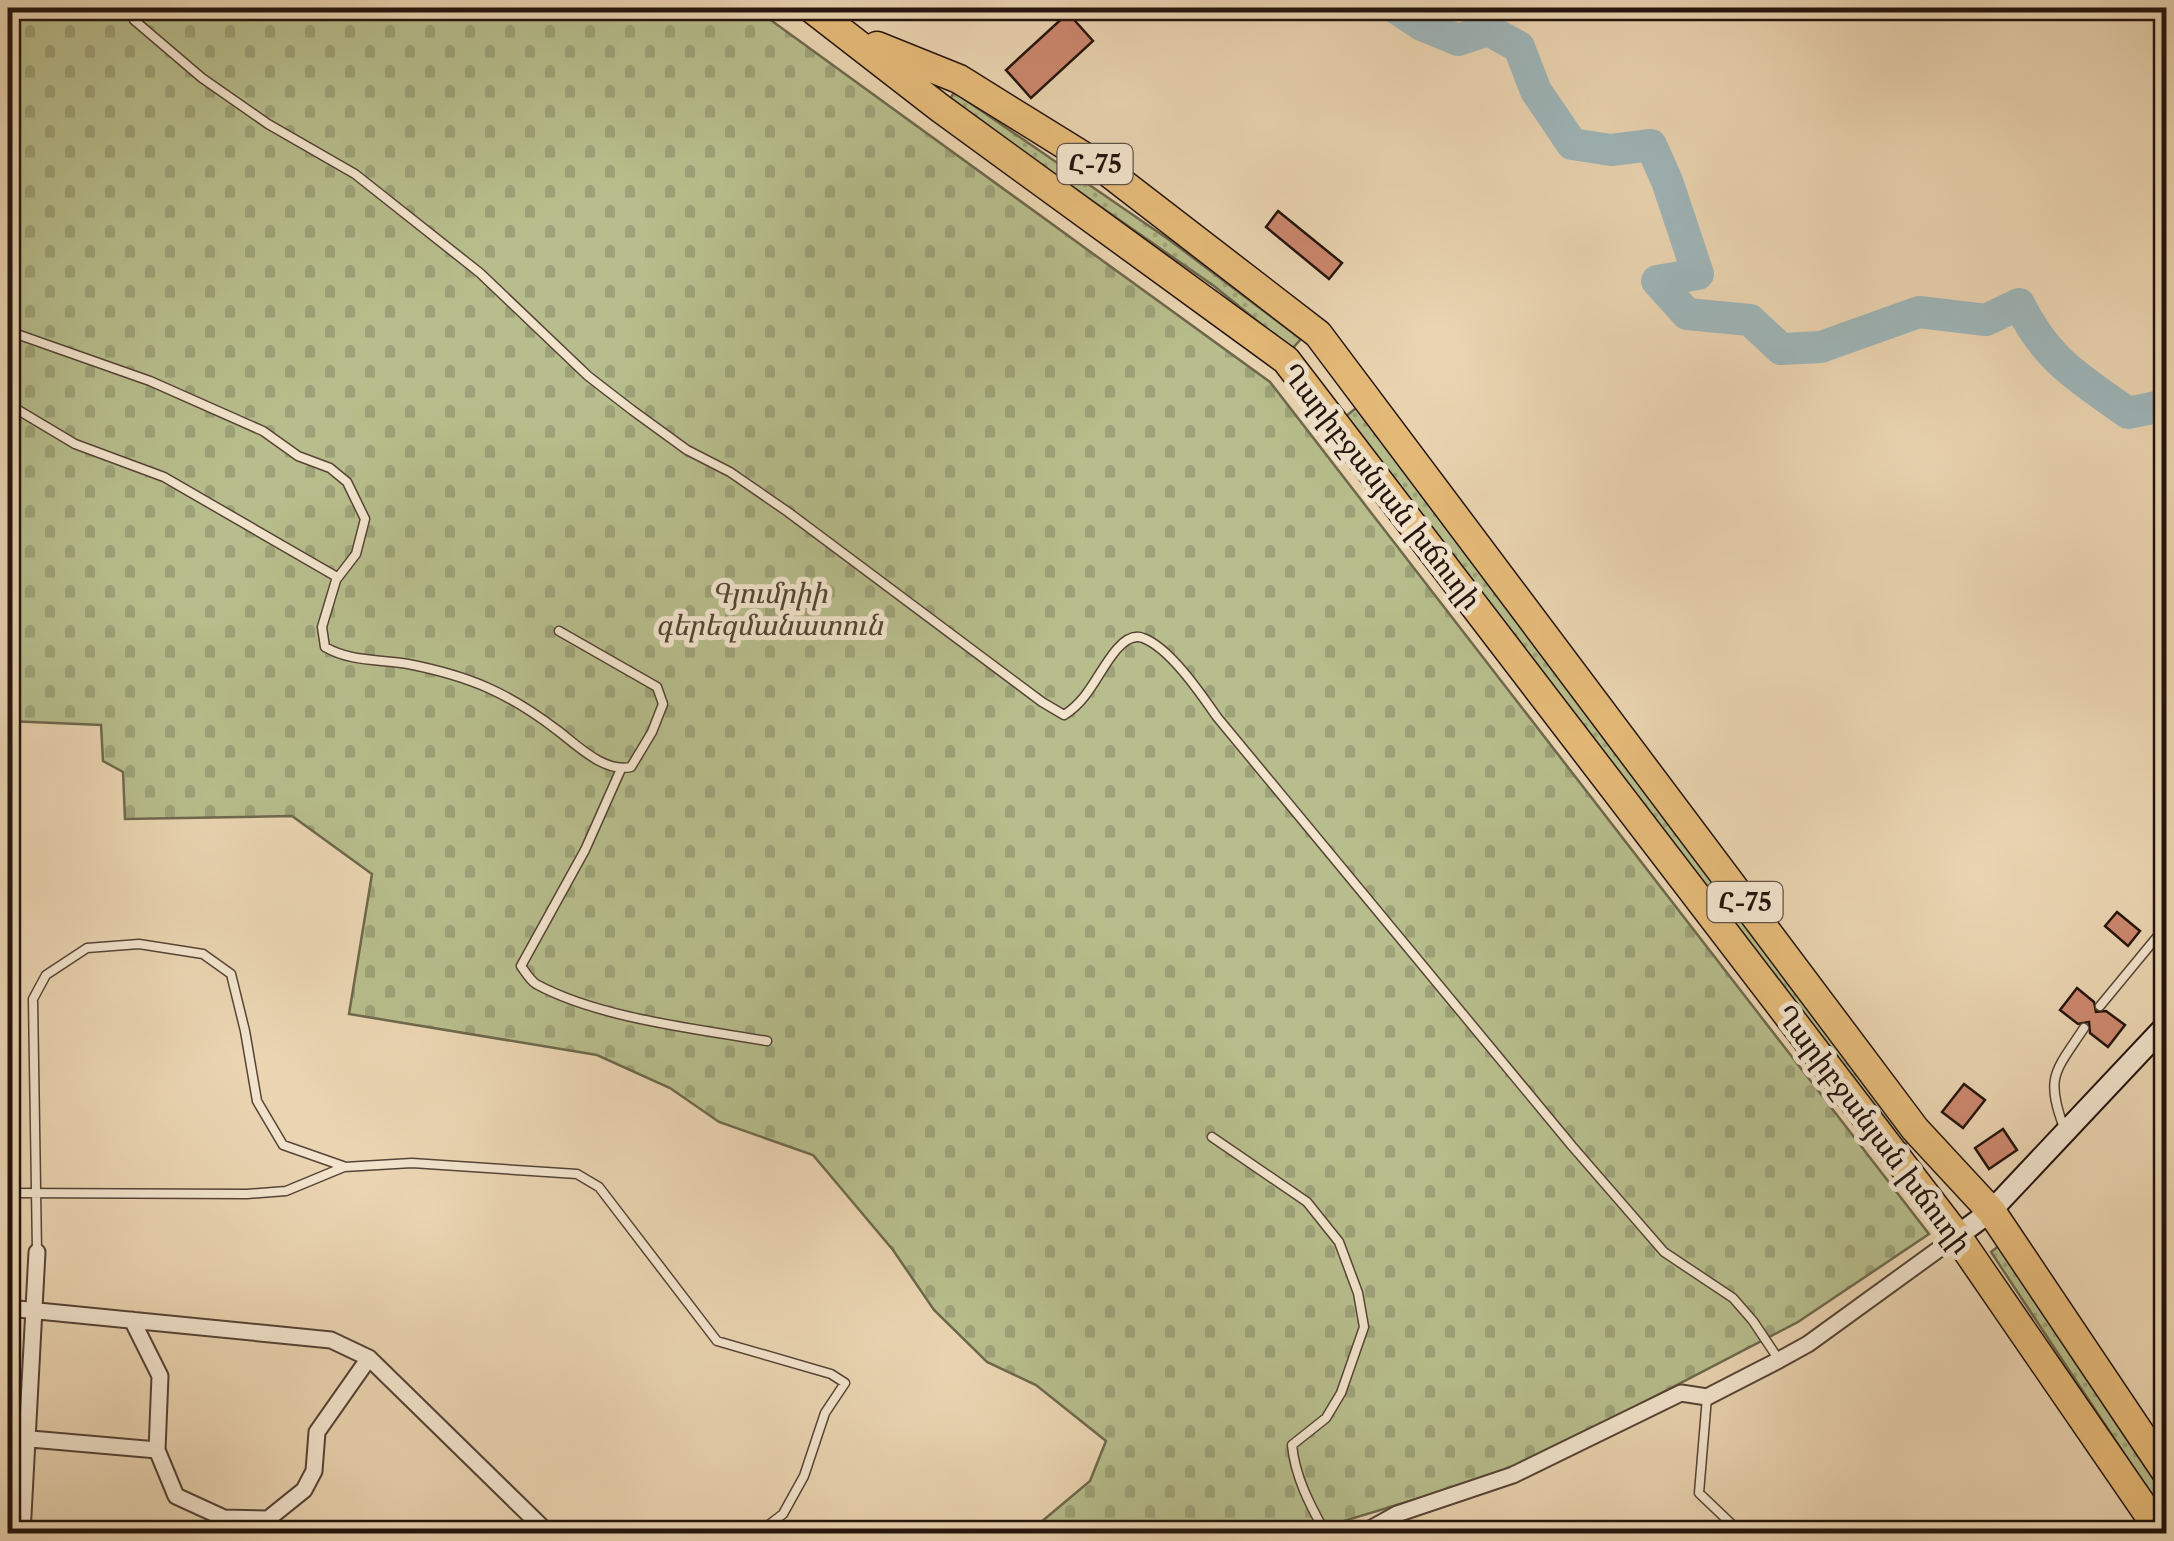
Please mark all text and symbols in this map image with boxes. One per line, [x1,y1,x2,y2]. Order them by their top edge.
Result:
road number: Հ-75 [1058,144,1132,184]
street label: Ղարիբջանյան խճուղի [1276,356,1489,616]
park label: Գյումրիի գերեզմանատուն [655,576,884,643]
road number: Հ-75 [1708,882,1782,922]
street label: Ղարիբջանյան խճուղի [1769,998,1979,1260]

